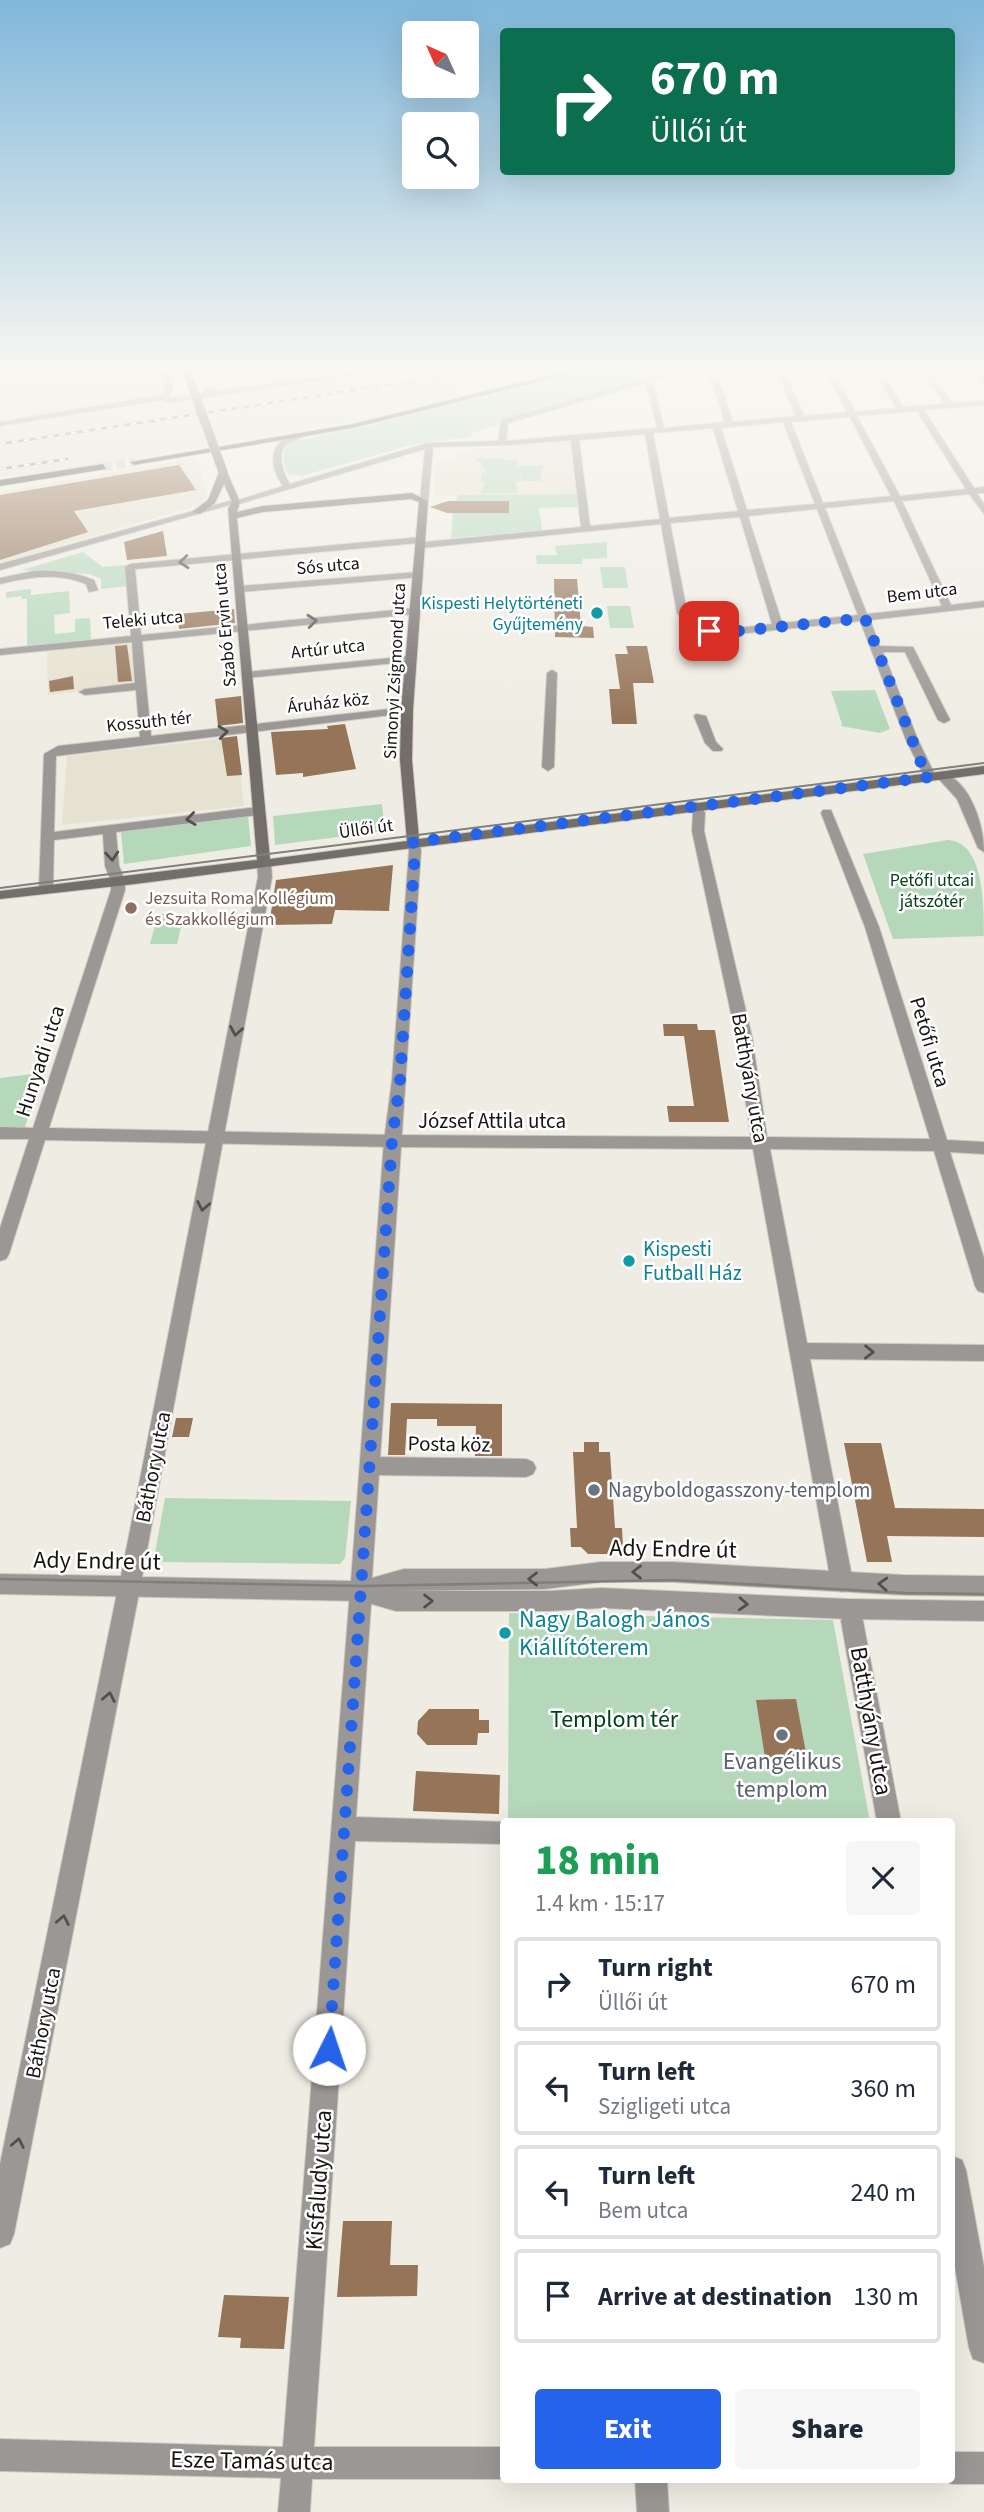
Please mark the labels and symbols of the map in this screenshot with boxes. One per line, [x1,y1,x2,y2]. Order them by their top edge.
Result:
north arrow [402,21,480,98]
street label: Sós utca [295,551,361,581]
one-way arrow [178,555,189,570]
street label: Szabó Ervin utca [207,562,243,688]
street label: Bem utca [885,576,959,610]
street label: Simonyi Zsigmond utca [378,582,412,760]
place label: Kispesti Helytörténeti Gyűjtemény [421,591,584,637]
pin [679,601,739,661]
street label: Teleki utca [102,604,184,636]
marker: Kispesti Helytörténeti Gyűjtemény [589,605,605,621]
one-way arrow [307,614,318,629]
street label: Artúr utca [290,633,366,665]
street label: Áruház köz [286,686,370,720]
street label: Kossuth tér [105,705,194,739]
one-way arrow [218,725,229,740]
one-way arrow [185,812,197,827]
street label: Üllői út [337,813,395,845]
one-way arrow [104,850,119,862]
park label: Petőfi utcai játszótér [890,868,974,914]
place label: Jezsuita Roma Kollégium és Szakkollégium [145,886,334,932]
marker: Jezsuita Roma Kollégium és Szakkollégium [123,900,139,916]
street label: Petőfi utca [902,993,958,1091]
street label: Hunyadi utca [8,1001,72,1121]
street label: Batthyány utca [724,1011,776,1145]
one-way arrow [229,1025,244,1037]
street label: József Attila utca [418,1106,566,1136]
one-way arrow [196,1200,211,1212]
place label: Kispesti Futball Ház [643,1234,742,1288]
marker: Kispesti Futball Ház [621,1253,637,1269]
one-way arrow [864,1344,875,1360]
street label: Báthory utca [128,1409,178,1525]
street label: Posta köz [407,1428,491,1460]
place label: Nagyboldogasszony-templom [608,1475,871,1505]
marker: Nagyboldogasszony-templom [586,1482,602,1498]
street label: Ady Endre út [609,1530,737,1568]
street label: Ady Endre út [33,1542,161,1580]
one-way arrow [631,1564,642,1580]
one-way arrow [527,1571,538,1587]
one-way arrow [877,1577,888,1592]
one-way arrow [423,1593,434,1609]
one-way arrow [737,1596,748,1611]
place label: Nagy Balogh János Kiállítóterem [519,1602,710,1665]
marker: Nagy Balogh János Kiállítóterem [497,1625,513,1641]
street label: Batthyány utca [841,1644,901,1798]
one-way arrow [100,1691,115,1703]
park label: Templom tér [550,1702,679,1737]
marker: Evangélikus templom [774,1727,790,1743]
place label: Evangélikus templom [723,1744,841,1807]
one-way arrow [55,1914,70,1926]
street label: Báthory utca [18,1965,68,2081]
position arrow [292,2012,366,2086]
street label: Kisfaludy utca [297,2109,341,2251]
one-way arrow [10,2137,25,2149]
street label: Esze Tamás utca [170,2442,334,2480]

